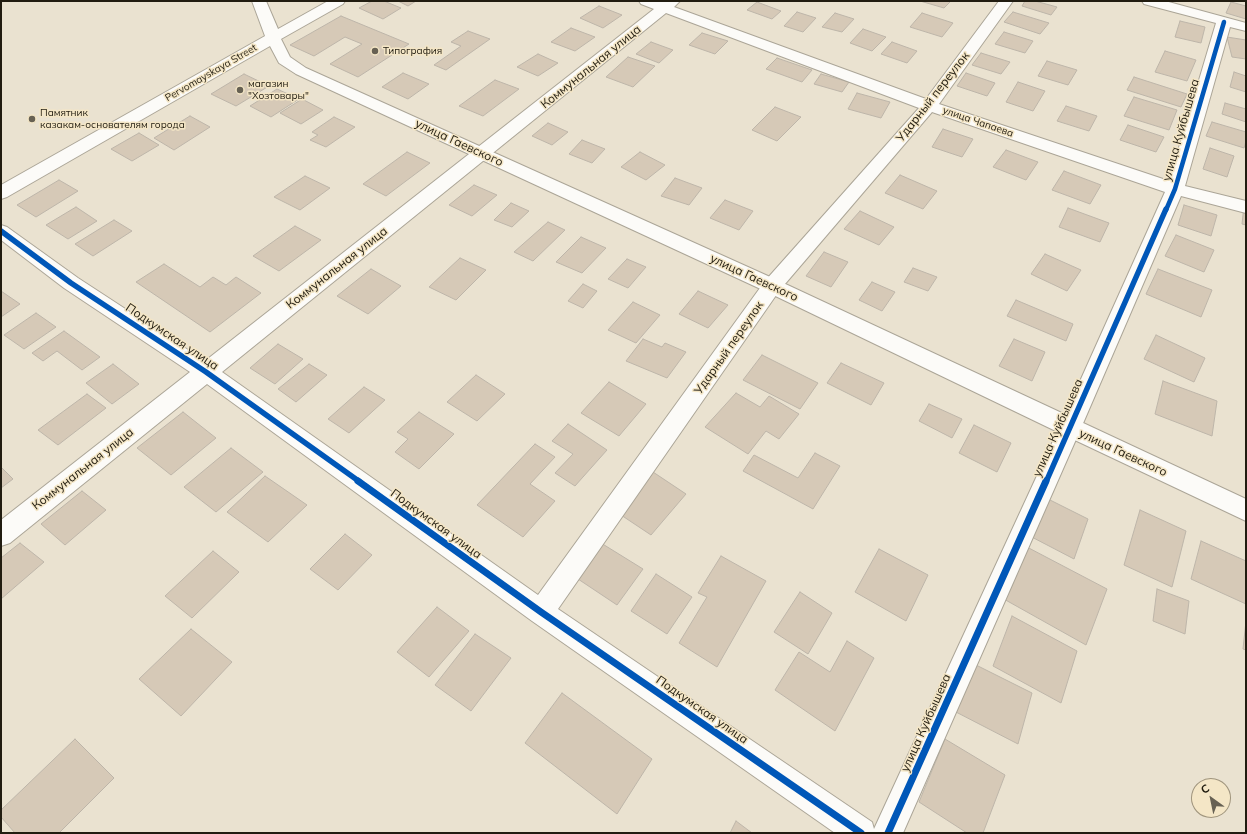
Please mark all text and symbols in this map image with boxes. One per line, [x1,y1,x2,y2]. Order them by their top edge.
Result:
street label: Коммунальная улица [538,22,644,112]
street label: Pervomayskaya Street [163,42,259,104]
place label: Типография [383,45,442,57]
marker: Типография [370,46,380,56]
street label: Ударный переулок [893,49,973,145]
street label: улица Куйбышева [1160,77,1202,183]
place label: магазин "Хозтовары" [248,78,309,102]
marker: магазин "Хозтовары" [235,85,245,95]
street label: улица Чапаева [941,104,1015,140]
place label: Памятник казакам-основателям города [40,107,185,130]
marker: Памятник казакам-основателям города [27,114,37,124]
street label: улица Гаевского [413,116,505,170]
street label: Коммунальная улица [283,224,391,312]
street label: улица Гаевского [708,251,800,305]
street label: Ударный переулок [691,299,767,397]
street label: Подкумская улица [123,301,221,373]
street label: улица Куйбышева [1030,377,1086,479]
street label: Коммунальная улица [29,425,137,513]
street label: улица Гаевского [1077,426,1169,480]
street label: Подкумская улица [388,486,484,562]
street label: улица Куйбышева [898,672,954,774]
street label: Подкумская улица [653,673,751,747]
north arrow [1191,778,1231,818]
text: С [1198,781,1212,797]

